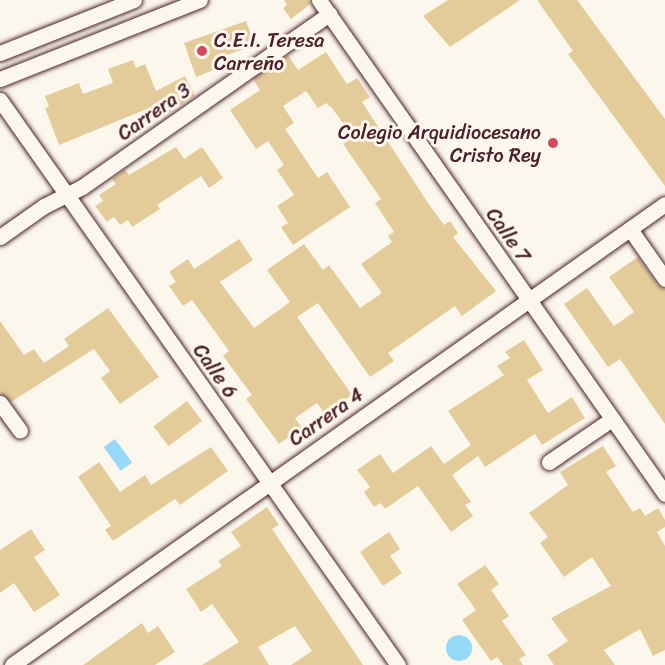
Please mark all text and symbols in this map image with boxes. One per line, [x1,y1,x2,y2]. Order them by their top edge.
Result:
place label: C.E.I. Teresa Carreño [214,28,324,75]
marker: C.E.I. Teresa Carreño [195,44,209,58]
street label: Carrera 3 [113,78,195,146]
place label: Colegio Arquidiocesano Cristo Rey [337,120,541,167]
marker: Colegio Arquidiocesano Cristo Rey [546,136,560,150]
street label: Calle 7 [481,203,535,267]
street label: Calle 6 [188,339,242,403]
street label: Carrera 4 [284,383,368,451]

